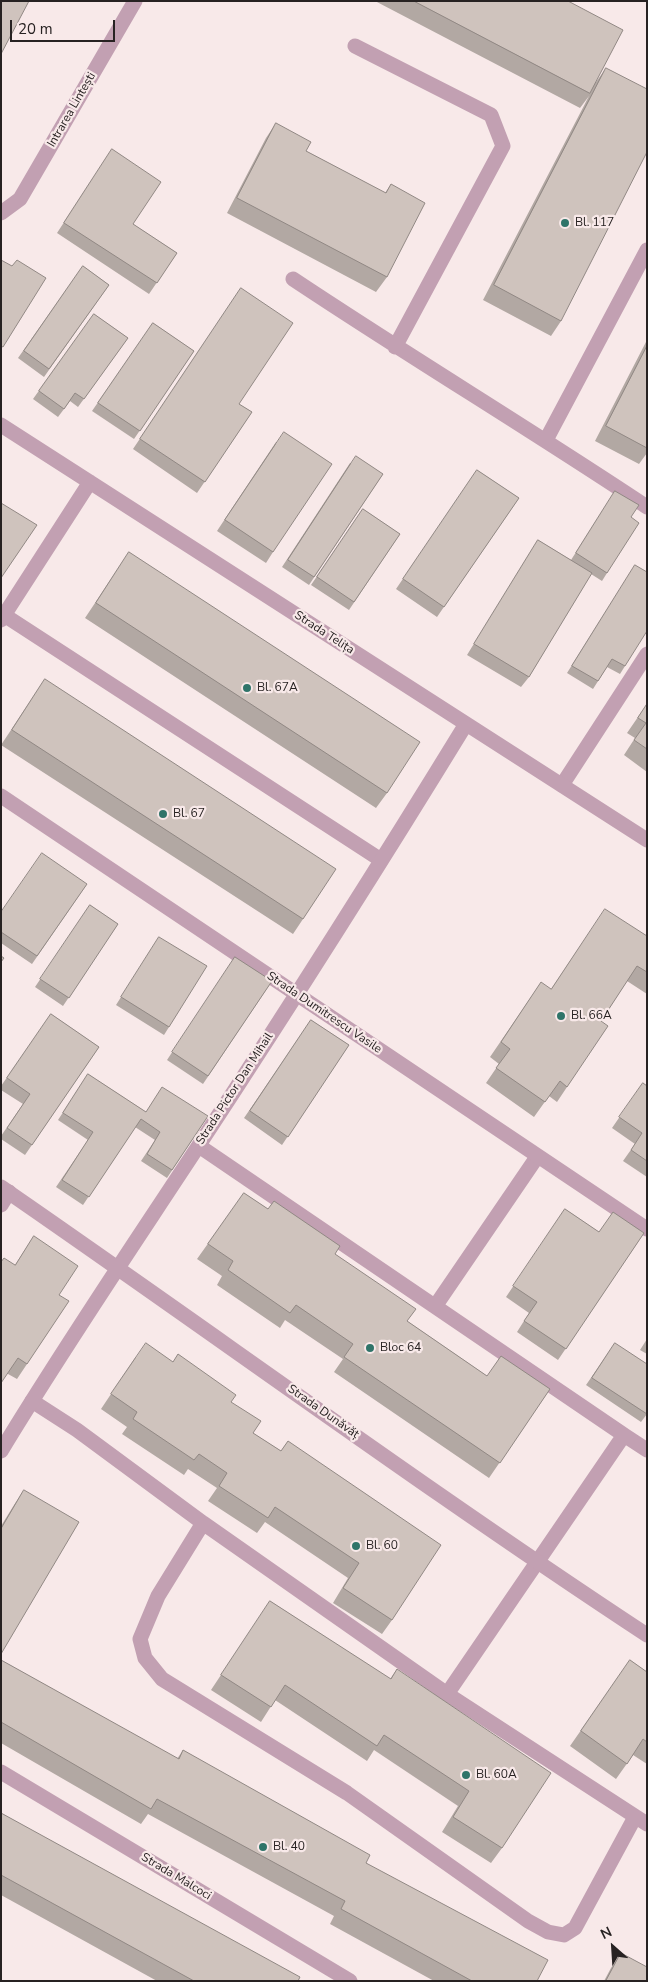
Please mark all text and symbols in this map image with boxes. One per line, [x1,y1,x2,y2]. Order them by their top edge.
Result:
scale bar [12,10,118,42]
text: 20 m [18,19,53,39]
street label: Intrarea Lintești [45,70,99,150]
place label: Bl. 117 [575,216,614,230]
marker: Bl. 117 [559,217,571,229]
street label: Strada Telița [291,608,357,658]
place label: Bl. 67A [257,681,298,695]
marker: Bl. 67A [241,682,253,694]
place label: Bl. 67 [173,807,205,821]
marker: Bl. 67 [157,808,169,820]
street label: Strada Dumitrescu Vasile [264,969,384,1057]
place label: Bl. 66A [571,1009,612,1023]
marker: Bl. 66A [555,1010,567,1022]
street label: Strada Pictor Dan Mihail [193,1030,277,1148]
place label: Bloc 64 [380,1341,421,1355]
marker: Bloc 64 [364,1342,376,1354]
street label: Strada Dunăvăț [284,1382,362,1442]
place label: Bl. 60 [366,1539,398,1553]
marker: Bl. 60 [350,1540,362,1552]
place label: Bl. 60A [476,1768,517,1782]
marker: Bl. 60A [460,1769,472,1781]
place label: Bl. 40 [273,1840,305,1854]
marker: Bl. 40 [257,1841,269,1853]
street label: Strada Malcoci [138,1850,214,1904]
north arrow [588,1922,638,1972]
text: N [597,1922,615,1944]

